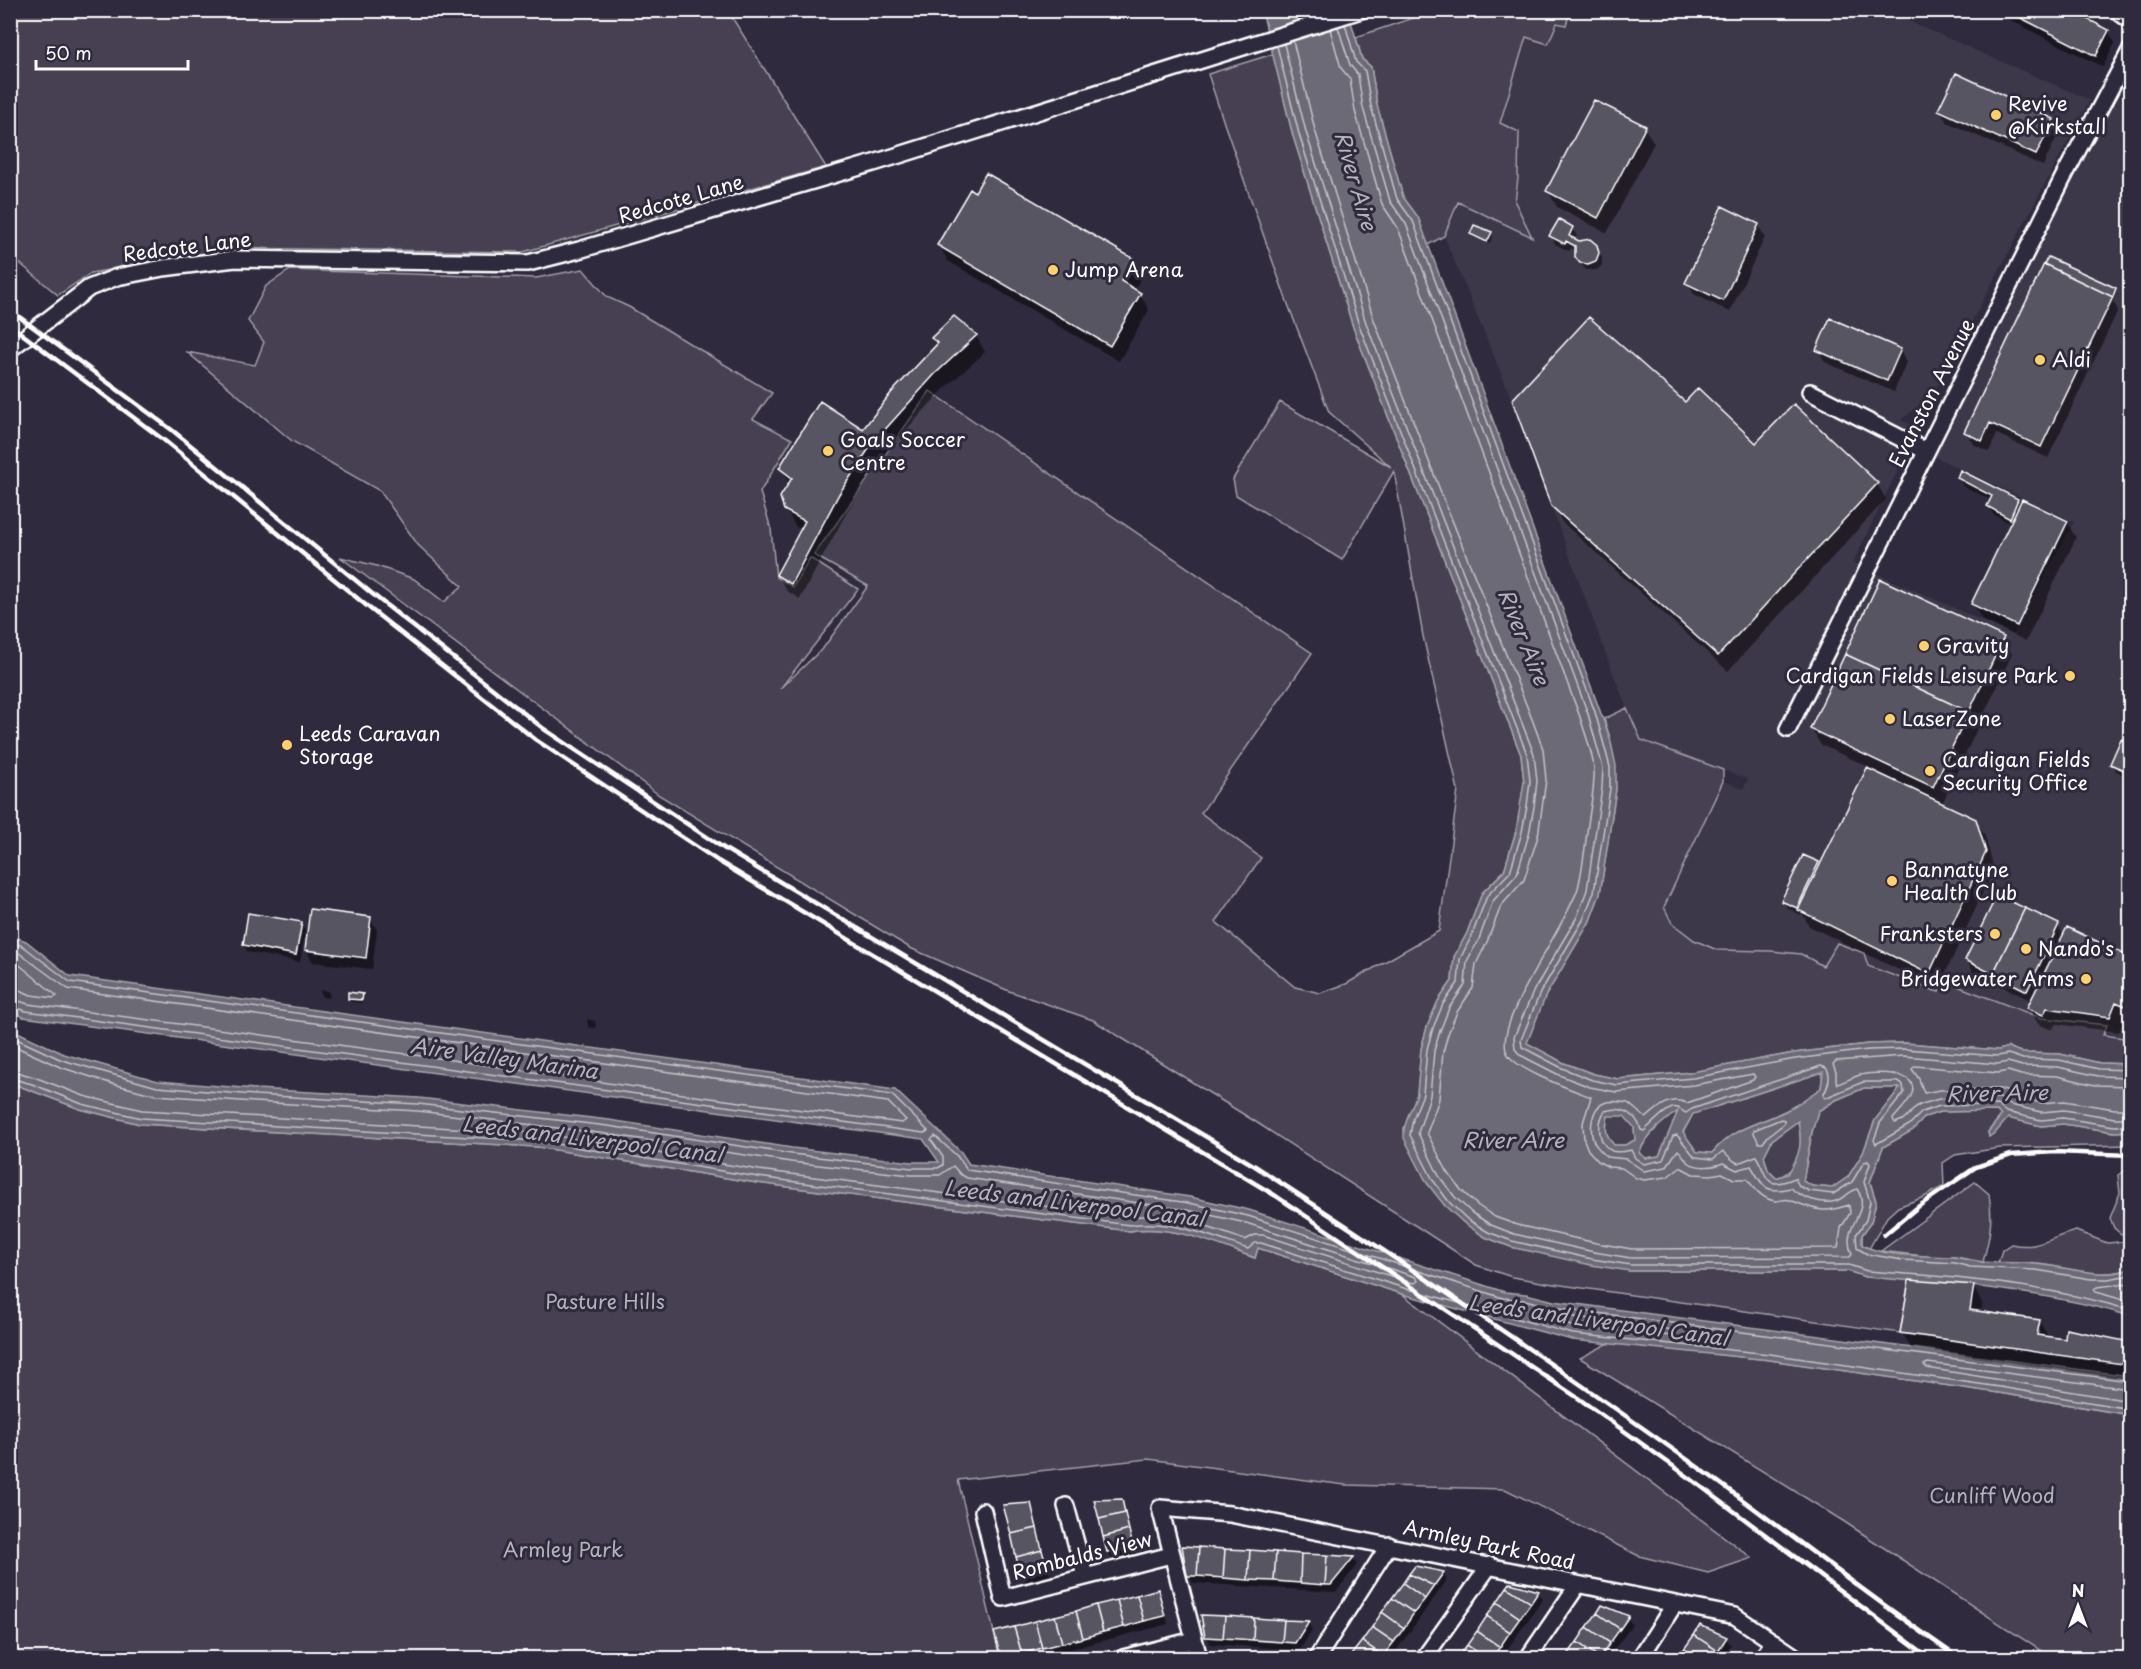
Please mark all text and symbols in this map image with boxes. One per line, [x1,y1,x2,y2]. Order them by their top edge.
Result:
scale bar [36,33,188,71]
text: 50 m [45,39,92,66]
place label: Revive @Kirkstall [2008,88,2106,141]
marker: Revive @Kirkstall [1989,108,2003,122]
water label: River Aire [1328,127,1387,235]
street label: Redcote Lane [614,166,747,230]
street label: Redcote Lane [121,223,253,269]
place label: Jump Arena [1065,254,1184,284]
marker: Jump Arena [1046,263,1060,277]
street label: Evanston Avenue [1881,313,1982,472]
place label: Aldi [2052,344,2091,374]
marker: Aldi [2033,353,2047,367]
place label: Goals Soccer Centre [840,424,966,477]
marker: Goals Soccer Centre [821,444,835,458]
water label: River Aire [1491,583,1559,691]
place label: Gravity [1936,630,2009,660]
marker: Gravity [1917,639,1931,653]
place label: Cardigan Fields Leisure Park [1786,660,2058,690]
marker: Cardigan Fields Leisure Park [2063,669,2077,683]
place label: LaserZone [1902,703,2002,733]
marker: LaserZone [1883,712,1897,726]
place label: Leeds Caravan Storage [299,718,440,771]
marker: Leeds Caravan Storage [280,738,294,752]
place label: Cardigan Fields Security Office [1942,744,2090,797]
marker: Cardigan Fields Security Office [1923,764,1937,778]
place label: Bannatyne Health Club [1904,854,2017,907]
marker: Bannatyne Health Club [1885,874,1899,888]
place label: Franksters [1879,918,1983,948]
marker: Franksters [1988,927,2002,941]
place label: Nando's [2038,933,2114,963]
marker: Nando's [2019,942,2033,956]
place label: Bridgewater Arms [1900,963,2074,993]
marker: Bridgewater Arms [2079,972,2093,986]
water label: Aire Valley Marina [408,1028,601,1086]
water label: River Aire [1946,1075,2050,1109]
water label: Leeds and Liverpool Canal [460,1106,727,1170]
water label: River Aire [1462,1123,1566,1155]
water label: Leeds and Liverpool Canal [942,1170,1209,1234]
water label: Leeds and Liverpool Canal [1466,1285,1733,1354]
park label: Pasture Hills [545,1286,665,1316]
park label: Cunliff Wood [1929,1480,2055,1510]
street label: Armley Park Road [1401,1511,1578,1577]
street label: Rombalds View [1009,1523,1155,1587]
park label: Armley Park [503,1534,623,1564]
north arrow [2048,1576,2108,1636]
text: N [2072,1578,2084,1602]

